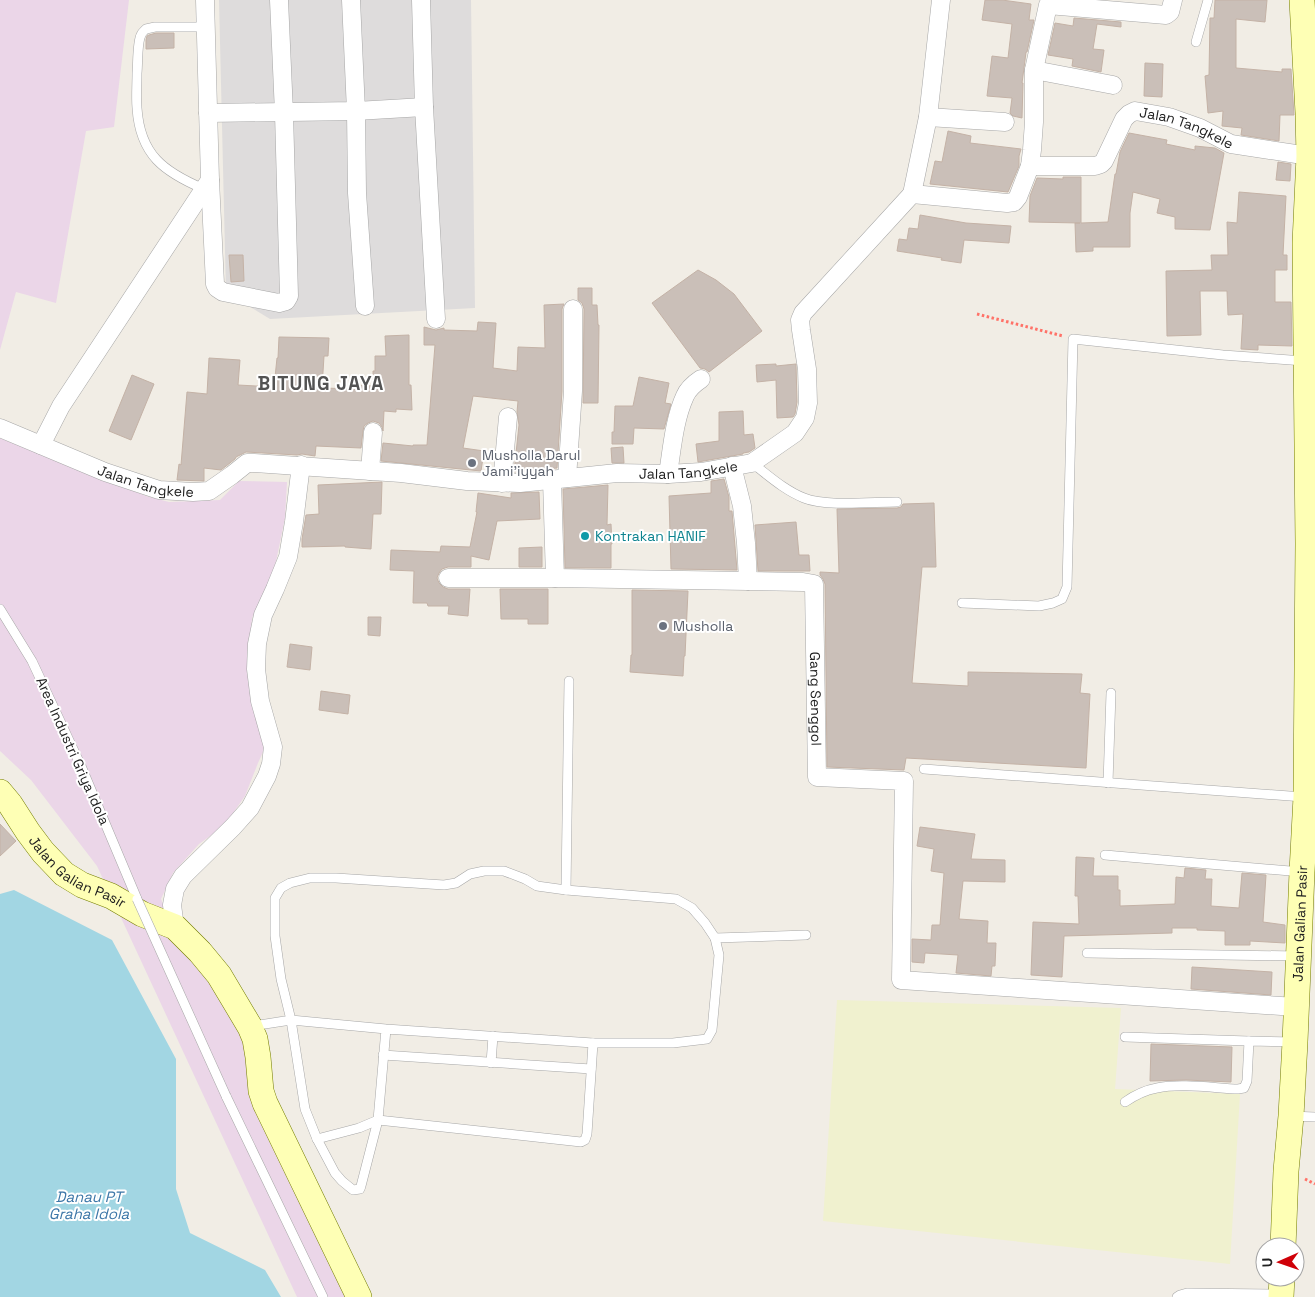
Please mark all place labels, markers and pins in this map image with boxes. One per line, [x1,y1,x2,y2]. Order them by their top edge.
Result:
place label: Musholla Darul Jami'iyyah [482,446,580,480]
marker: Musholla Darul Jami'iyyah [466,457,478,469]
place label: Kontrakan HANIF [595,527,706,545]
marker: Kontrakan HANIF [579,530,591,542]
place label: Musholla [673,617,733,635]
marker: Musholla [657,620,669,632]

